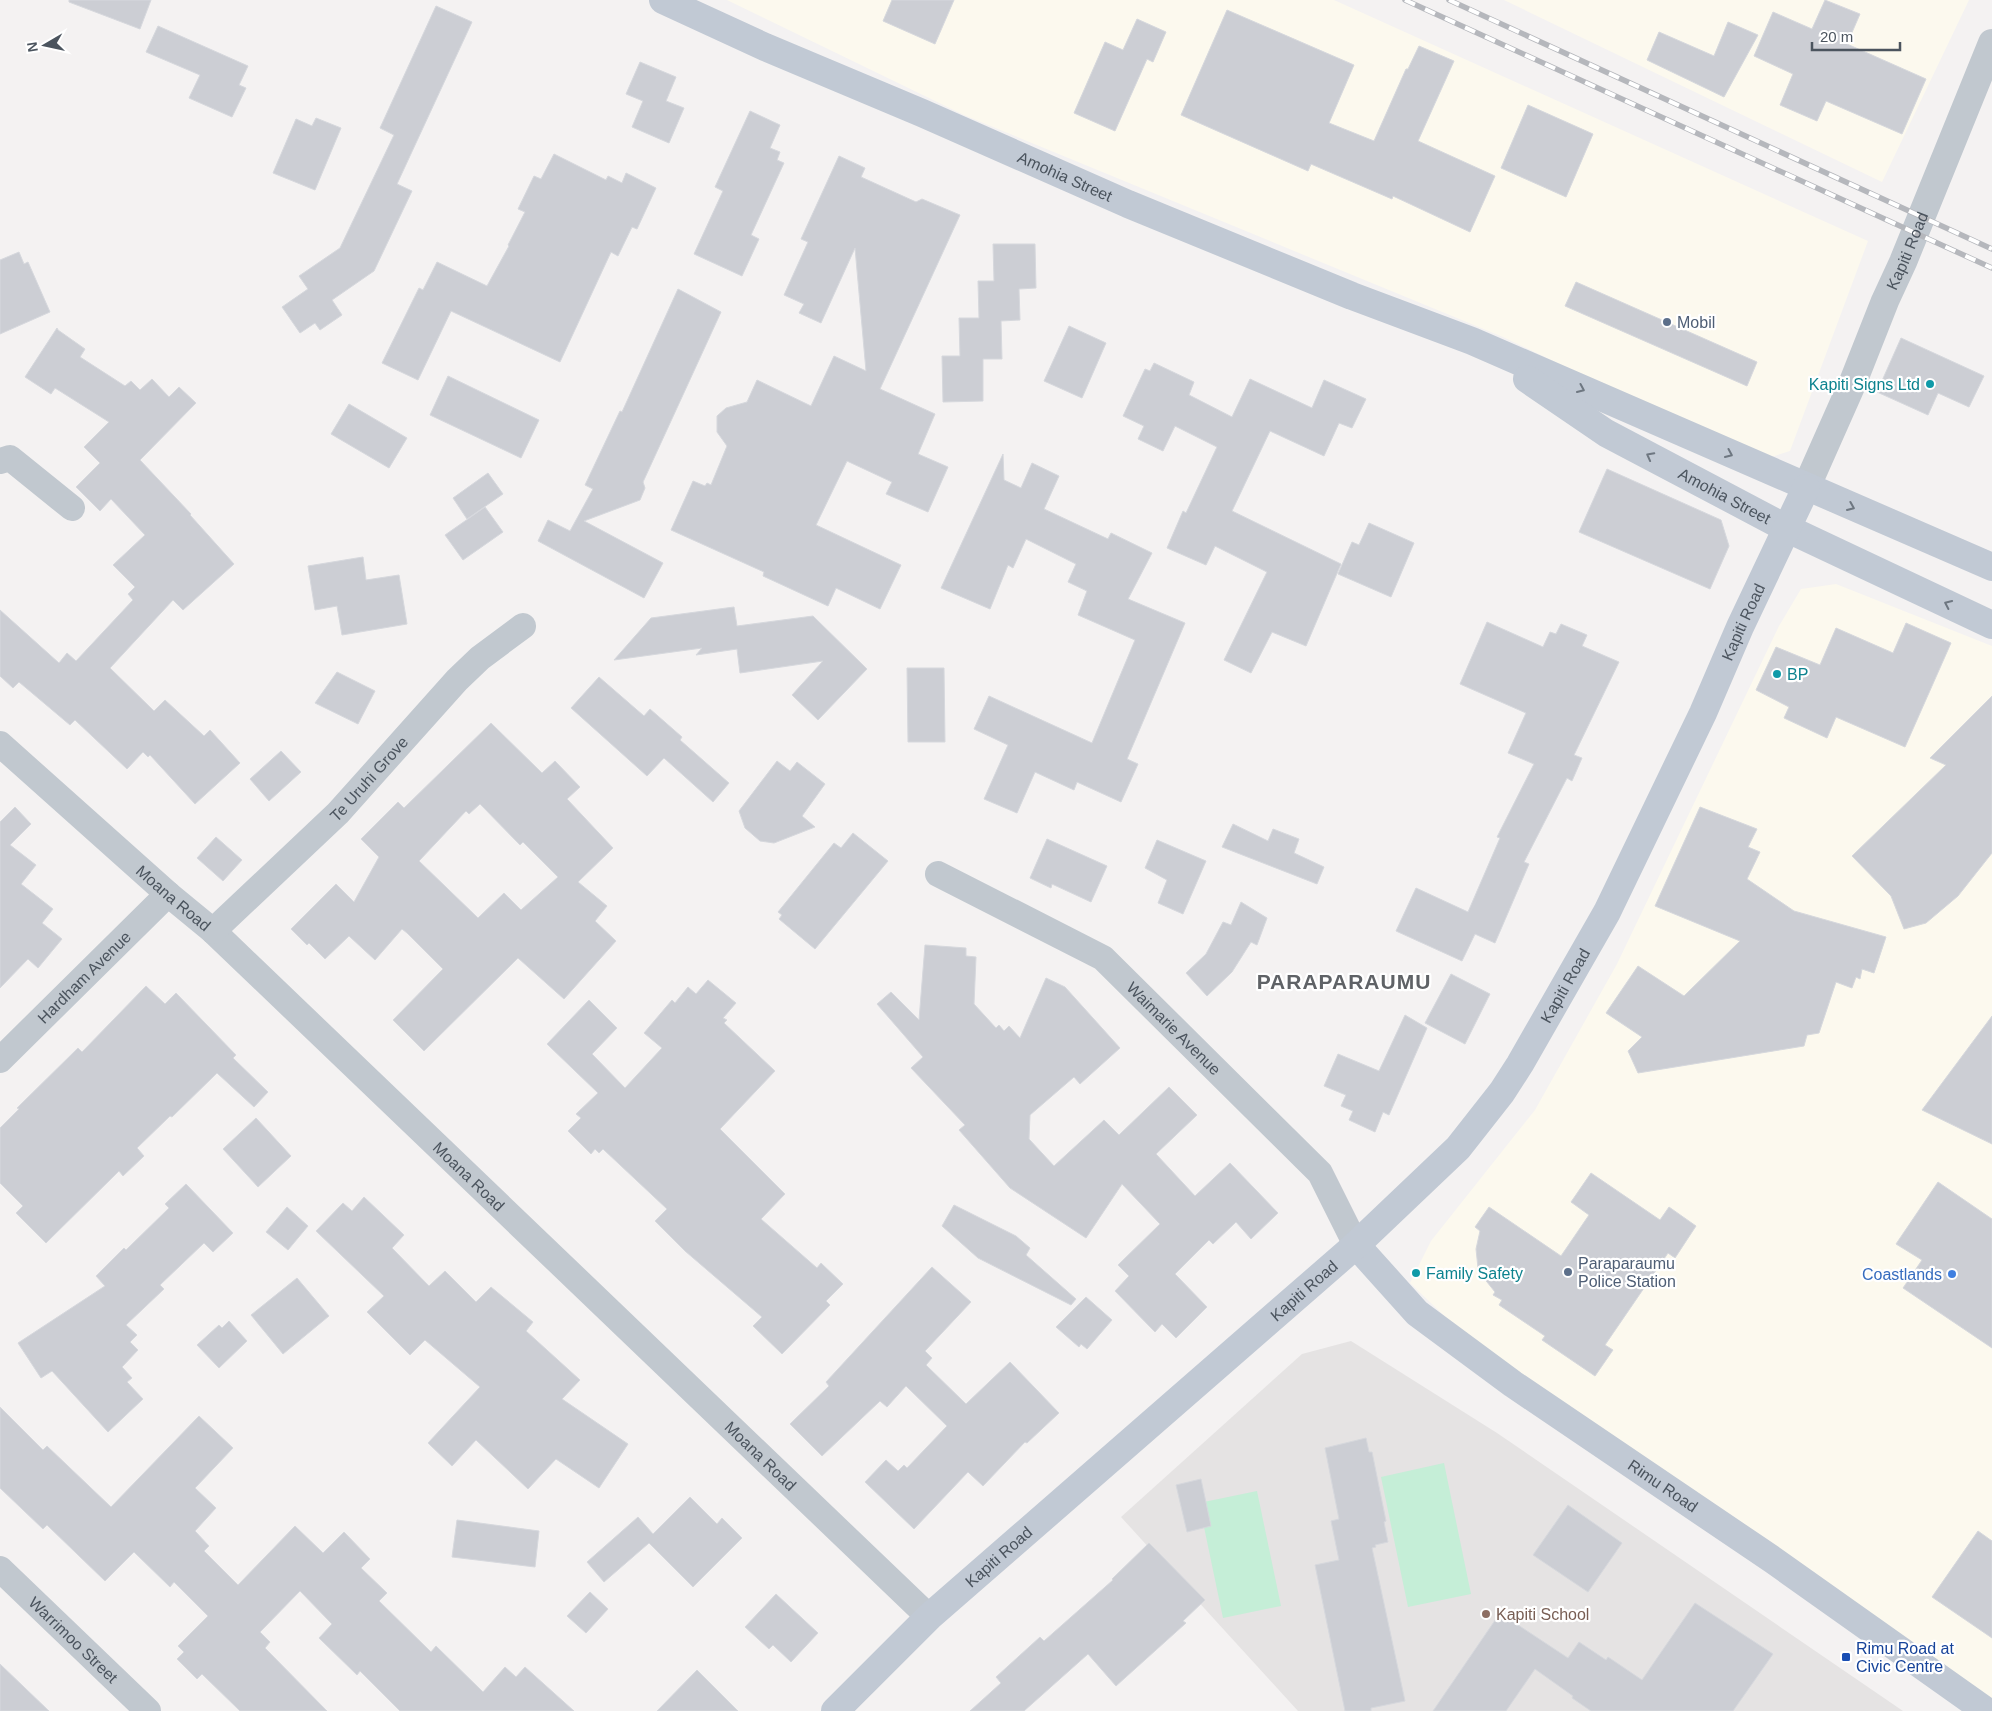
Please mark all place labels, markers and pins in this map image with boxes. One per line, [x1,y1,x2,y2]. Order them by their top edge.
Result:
place label: Mobil [1677,314,1715,331]
marker: Mobil [1661,316,1673,328]
place label: Kapiti Signs Ltd [1809,376,1920,393]
marker: Kapiti Signs Ltd [1924,378,1936,390]
place label: BP [1787,666,1808,683]
marker: BP [1771,668,1783,680]
place label: Paraparaumu Police Station [1578,1255,1676,1290]
place label: Family Safety [1426,1265,1523,1282]
marker: Paraparaumu Police Station [1562,1266,1574,1278]
place label: Coastlands [1862,1266,1942,1283]
marker: Family Safety [1410,1267,1422,1279]
marker: Coastlands [1946,1268,1958,1280]
place label: Kapiti School [1496,1606,1589,1623]
marker: Kapiti School [1480,1608,1492,1620]
place label: Rimu Road at Civic Centre [1856,1640,1954,1675]
marker: Rimu Road at Civic Centre [1840,1651,1852,1663]

